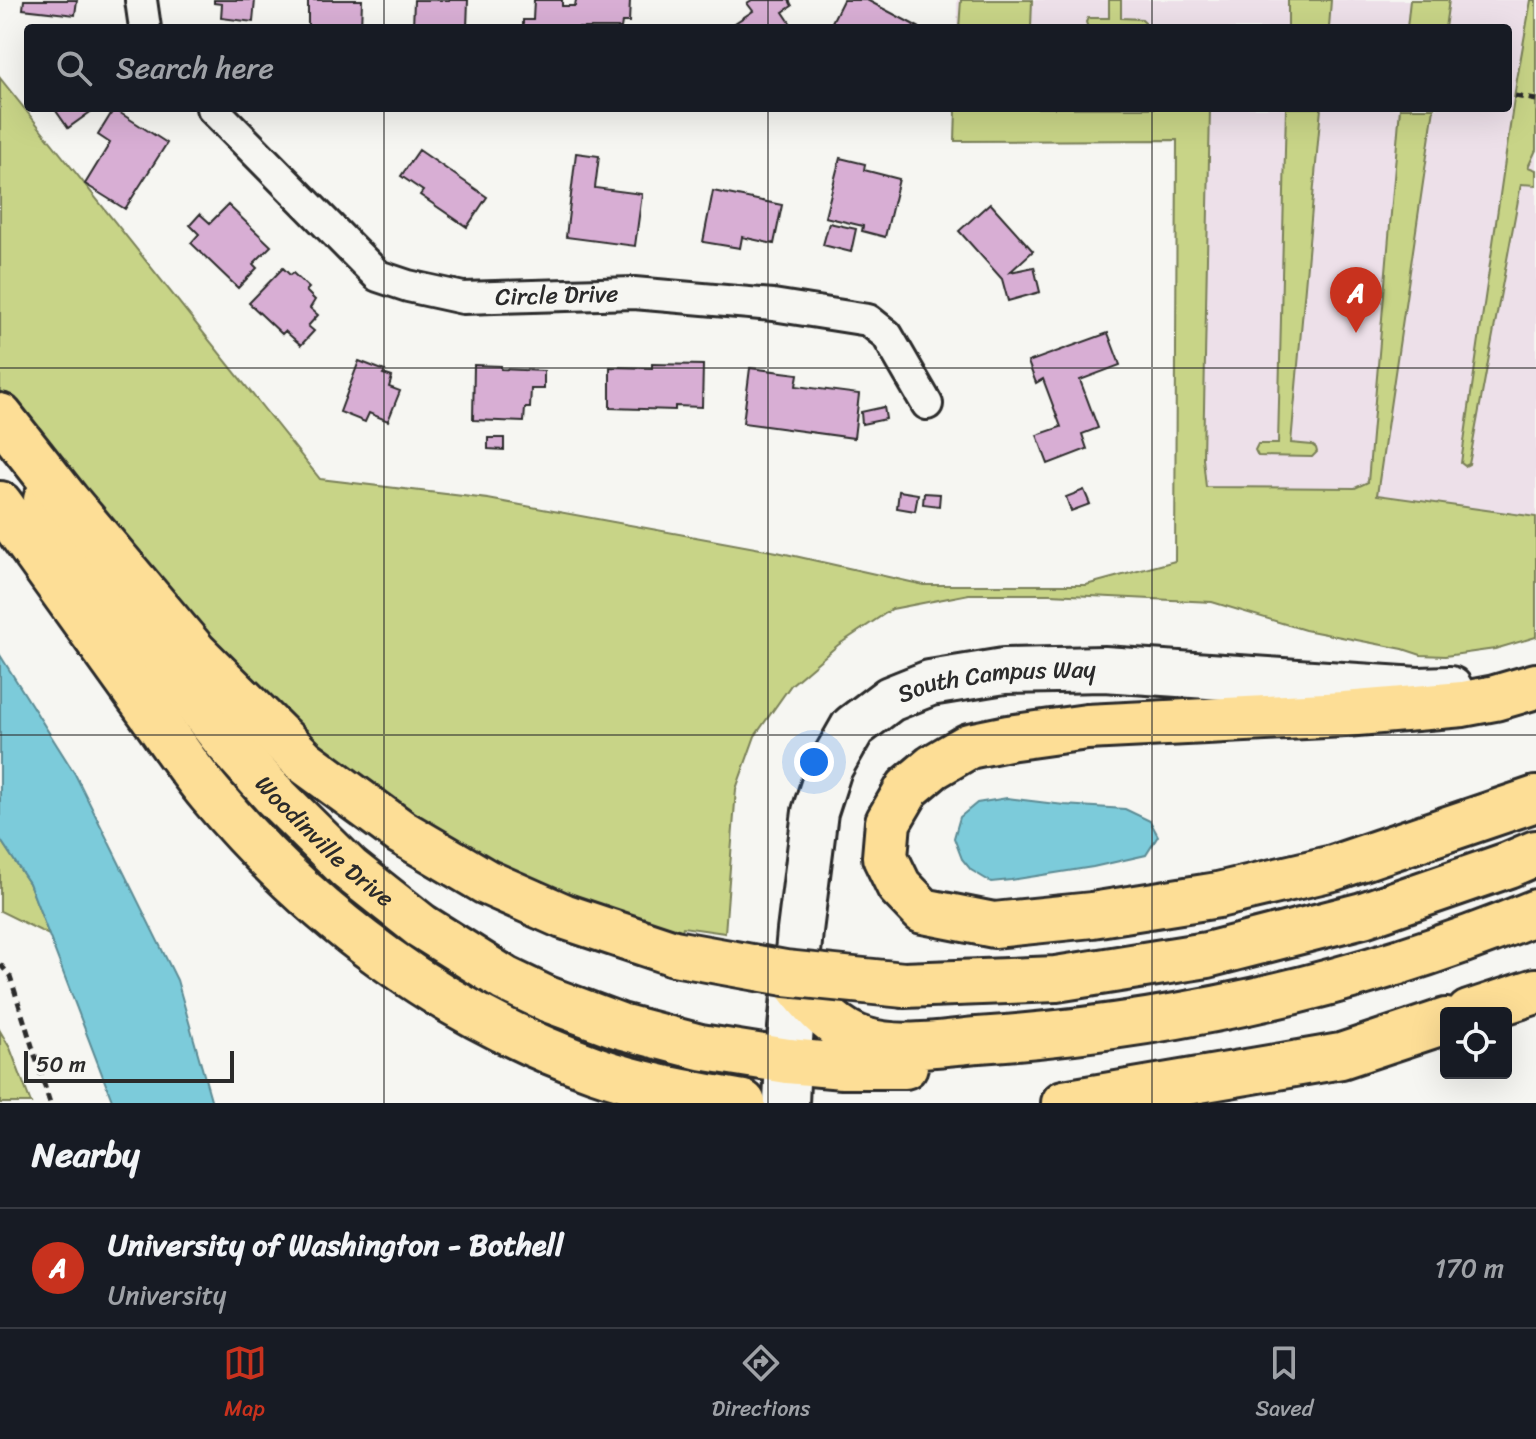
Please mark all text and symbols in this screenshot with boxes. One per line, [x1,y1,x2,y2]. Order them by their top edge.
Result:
search box [24,24,1512,112]
text: Search here [116,41,274,95]
icon: search [52,46,96,90]
pin: A [1330,267,1382,333]
street label: Circle Drive [495,272,619,318]
street label: South Campus Way [891,648,1097,715]
your location [794,742,834,782]
street label: Woodinville Drive [244,765,404,918]
map controls [1440,1007,1512,1079]
button: locate [1440,1007,1512,1079]
text: 50 m [36,1045,86,1084]
scale bar [24,1047,234,1083]
text: Nearby [32,1125,140,1185]
text: University of Washington - Bothell [108,1218,564,1272]
text: A [49,1245,67,1291]
text: 170 m [1435,1245,1504,1291]
text: University [108,1272,226,1318]
tab: Map [223,1341,267,1428]
tab: Directions [712,1341,810,1428]
tab: Saved [1255,1341,1313,1428]

